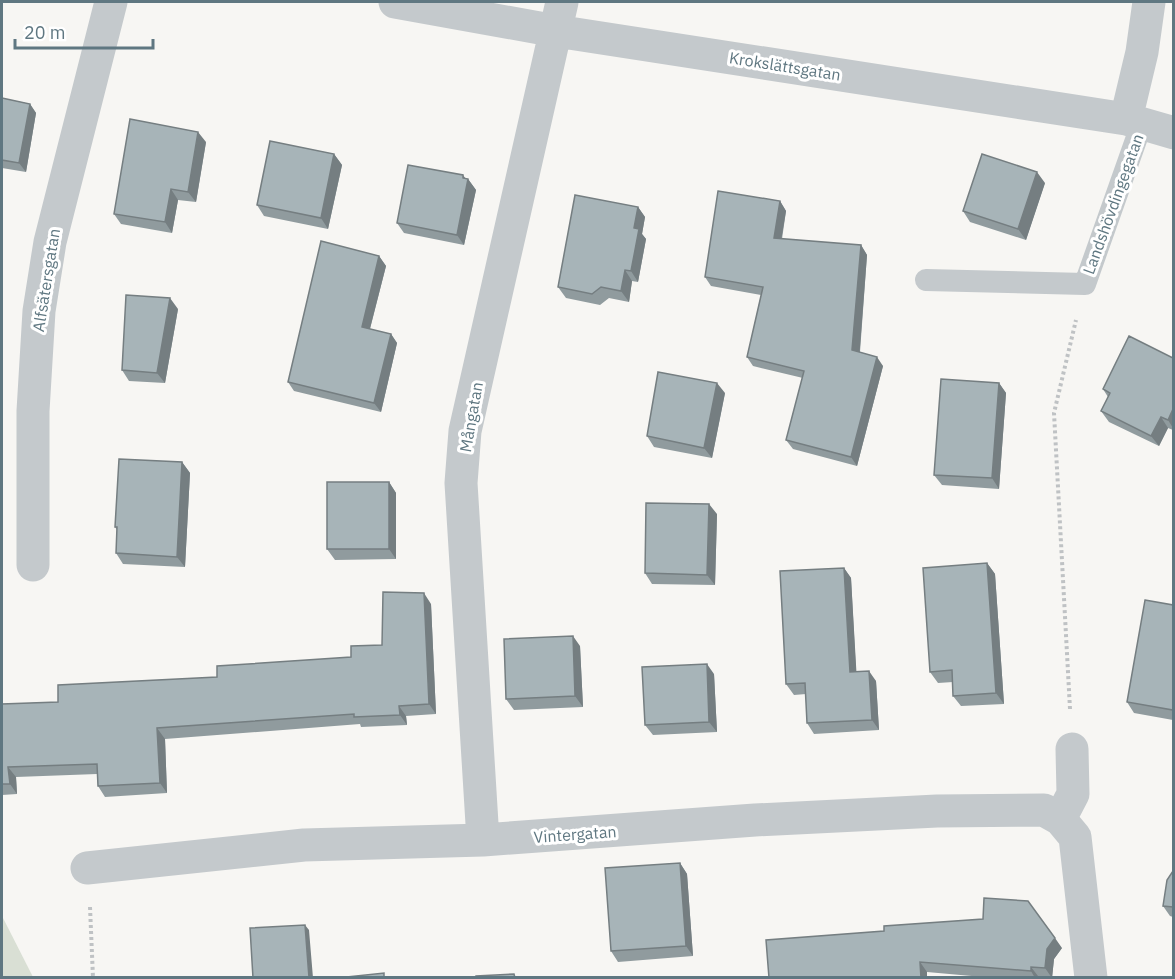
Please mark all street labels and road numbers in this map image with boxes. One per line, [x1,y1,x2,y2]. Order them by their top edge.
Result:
street label: Krokslättsgatan [728,47,842,85]
street label: Landshövdingegatan [1078,131,1148,277]
street label: Alfsätersgatan [28,227,64,333]
street label: Mångatan [455,380,487,454]
street label: Vintergatan [533,821,617,847]

